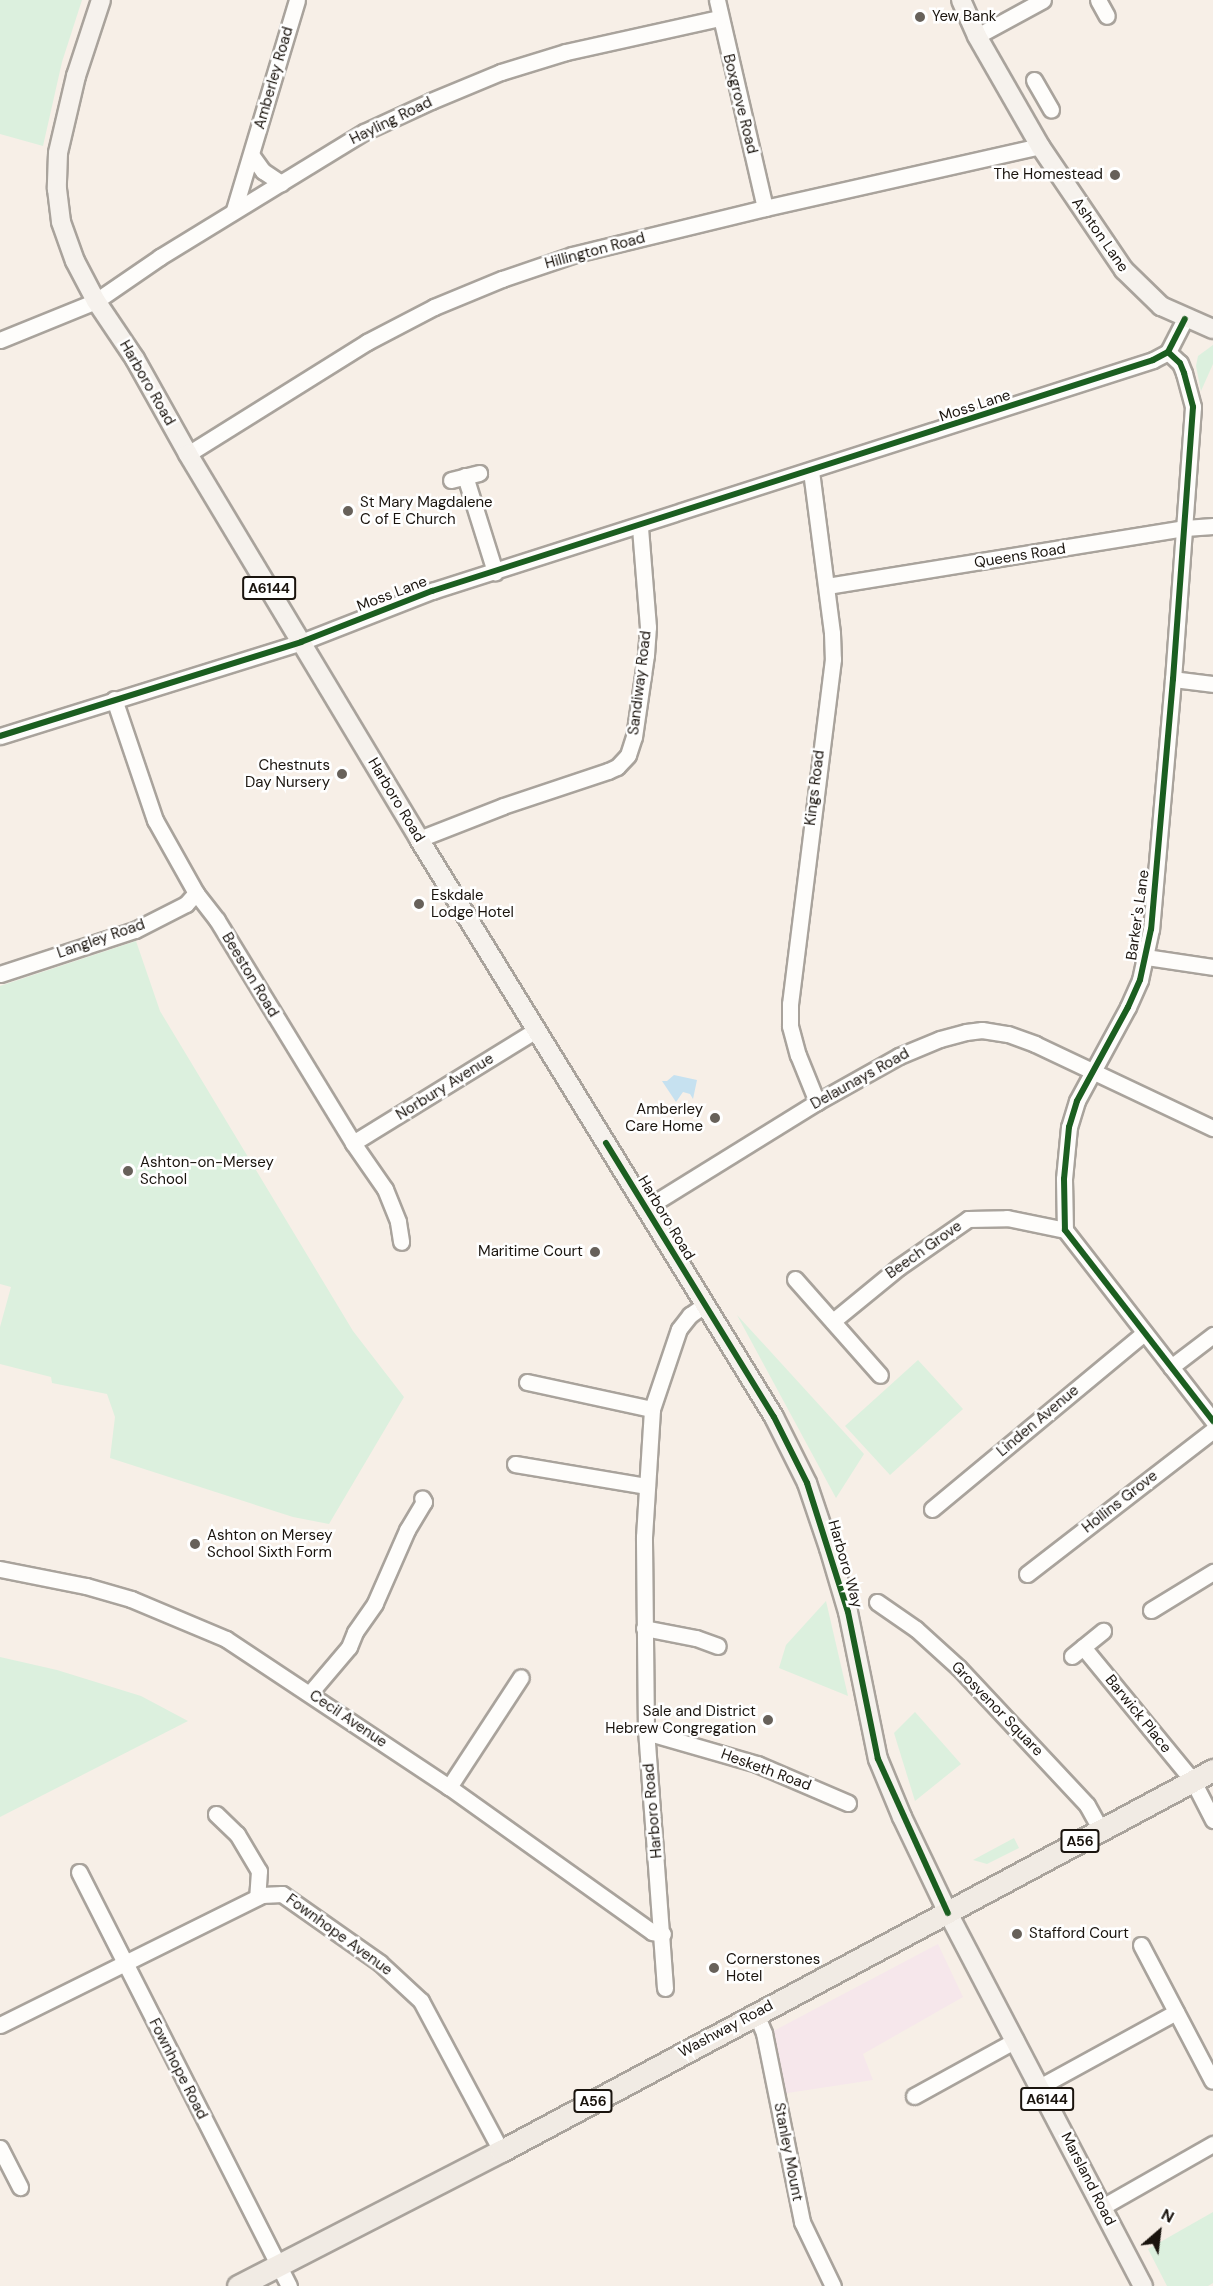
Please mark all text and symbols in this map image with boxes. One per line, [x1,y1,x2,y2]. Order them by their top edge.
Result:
place label: Yew Bank [932,8,996,26]
marker: Yew Bank [913,10,927,24]
street label: Amberley Road [251,25,297,131]
street label: Boxgrove Road [719,52,761,156]
street label: Hayling Road [347,93,435,149]
place label: The Homestead [994,166,1103,184]
marker: The Homestead [1108,168,1122,182]
street label: Ashton Lane [1068,194,1132,276]
street label: Hillington Road [543,229,647,273]
street label: Harboro Road [115,337,179,429]
street label: Moss Lane [937,386,1013,426]
place label: St Mary Magdalene C of E Church [360,493,493,528]
marker: St Mary Magdalene C of E Church [341,504,355,518]
street label: Queens Road [973,540,1067,572]
street label: Moss Lane [354,572,430,616]
road number: A6144 [242,577,296,599]
street label: Sandiway Road [625,630,655,736]
street label: Kings Road [801,749,829,827]
street label: Harboro Road [364,755,428,845]
place label: Chestnuts Day Nursery [245,756,330,791]
marker: Chestnuts Day Nursery [335,767,349,781]
street label: Barker's Lane [1123,869,1153,961]
place label: Eskdale Lodge Hotel [431,886,514,921]
marker: Eskdale Lodge Hotel [412,897,426,911]
street label: Langley Road [55,916,147,962]
street label: Beeston Road [218,929,282,1021]
street label: Delaunays Road [808,1045,912,1113]
street label: Norbury Avenue [393,1050,497,1124]
place label: Amberley Care Home [625,1100,703,1135]
marker: Amberley Care Home [708,1111,722,1125]
place label: Ashton-on-Mersey School [140,1153,274,1188]
marker: Ashton-on-Mersey School [121,1164,135,1178]
street label: Harboro Road [634,1173,698,1263]
street label: Beech Grove [883,1217,965,1283]
place label: Maritime Court [478,1243,583,1261]
marker: Maritime Court [588,1245,602,1259]
street label: Linden Avenue [993,1381,1083,1461]
street label: Hollins Grove [1079,1467,1161,1537]
street label: Harboro Way [824,1518,866,1610]
place label: Ashton on Mersey School Sixth Form [207,1526,333,1561]
marker: Ashton on Mersey School Sixth Form [188,1537,202,1551]
street label: Grosvenor Square [947,1658,1047,1760]
street label: Barwick Place [1101,1671,1175,1757]
street label: Cecil Avenue [306,1686,390,1752]
place label: Sale and District Hebrew Congregation [605,1702,756,1737]
marker: Sale and District Hebrew Congregation [761,1713,775,1727]
street label: Hesketh Road [718,1745,814,1795]
street label: Harboro Road [640,1763,666,1859]
road number: A56 [1059,1830,1101,1852]
street label: Fownhope Avenue [282,1890,396,1980]
place label: Stafford Court [1029,1925,1129,1943]
marker: Stafford Court [1010,1927,1024,1941]
place label: Cornerstones Hotel [726,1950,820,1985]
marker: Cornerstones Hotel [707,1961,721,1975]
street label: Washway Road [676,1997,776,2061]
street label: Fownhope Road [145,2016,211,2122]
road number: A6144 [1020,2088,1074,2110]
road number: A56 [572,2090,614,2112]
street label: Stanley Mount [770,2101,806,2203]
street label: Marsland Road [1057,2129,1119,2229]
north arrow [1129,2202,1189,2262]
text: N [1158,2204,1178,2228]

